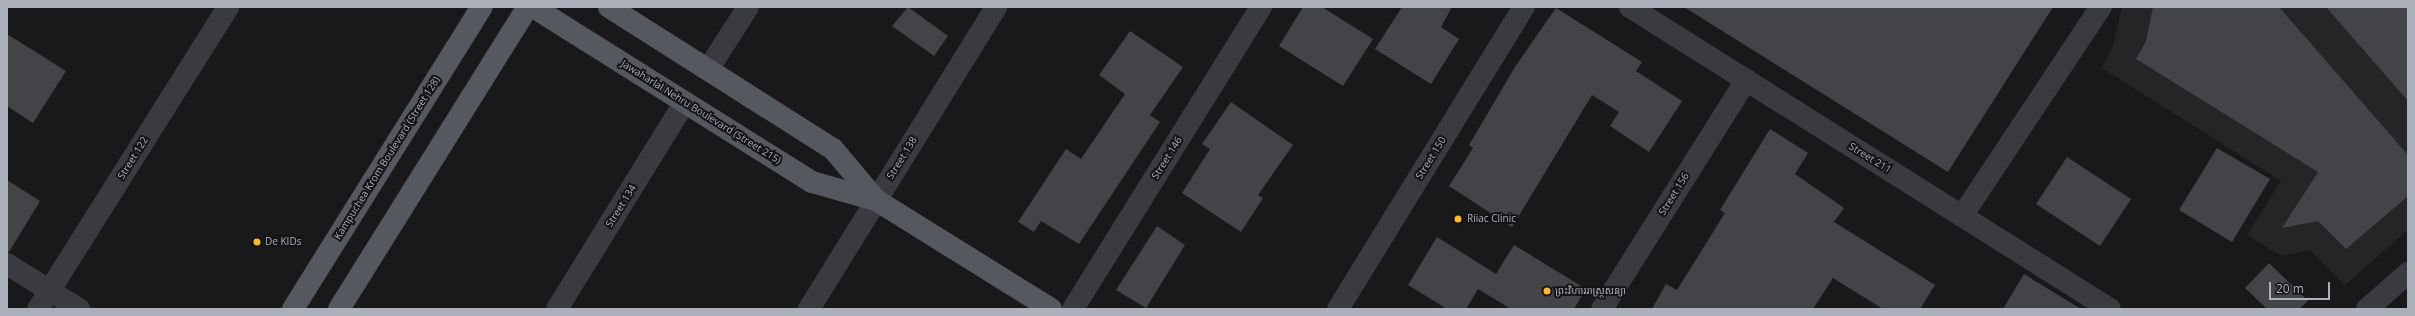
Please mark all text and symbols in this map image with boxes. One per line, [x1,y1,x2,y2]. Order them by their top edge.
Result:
street label: Jawaharlal Nehru Boulevard (Street 215) [619,58,783,166]
street label: Kampuchea Krom Boulevard (Street 128) [332,74,442,242]
street label: Street 122 [115,135,151,181]
street label: Street 138 [884,135,920,181]
street label: Street 146 [1149,135,1185,181]
street label: Street 150 [1413,135,1449,181]
street label: Street 211 [1847,140,1893,176]
street label: Street 156 [1656,171,1692,217]
street label: Street 134 [603,183,639,229]
marker: Riiac Clinic [1452,213,1464,225]
place label: Riiac Clinic [1467,213,1516,225]
place label: De KIDs [265,236,301,248]
marker: De KIDs [252,237,262,247]
scale bar [2271,274,2332,300]
text: 20 m [2276,280,2304,297]
place label: ព្រះវិហាររាស្ត្រសន្យា [1555,285,1626,297]
marker: ព្រះវិហាររាស្ត្រសន្យា [1542,286,1552,296]

